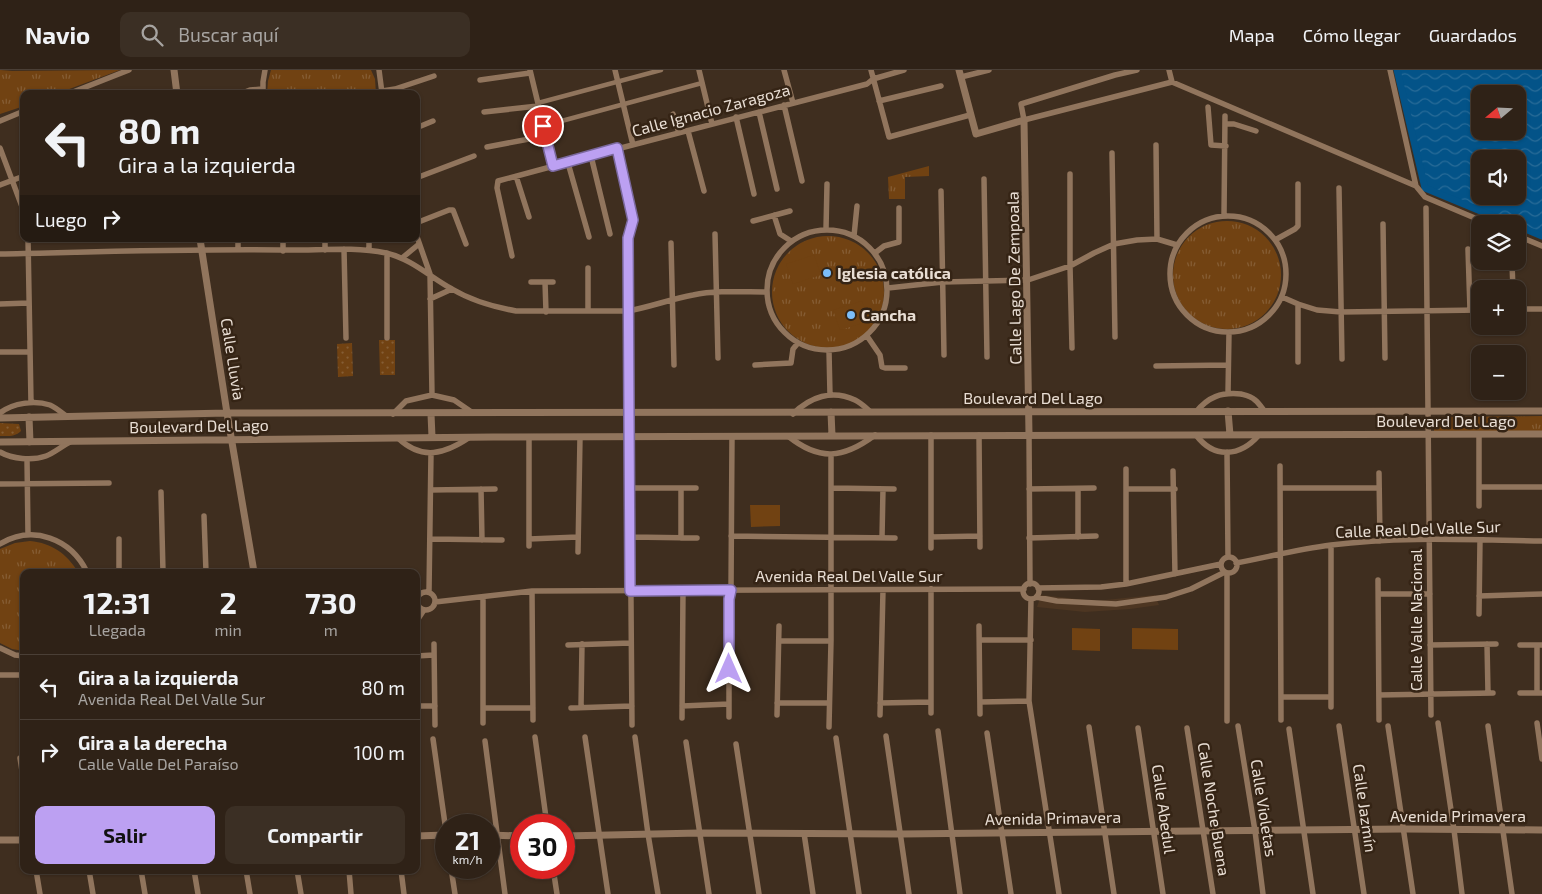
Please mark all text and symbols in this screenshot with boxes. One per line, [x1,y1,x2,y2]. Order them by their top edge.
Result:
search box [120,12,470,57]
text: Navio [25,20,90,49]
icon: search [138,21,166,49]
text: Buscar aquí [178,23,279,46]
text: Mapa [1229,24,1275,46]
text: Cómo llegar [1303,24,1401,46]
text: Guardados [1429,24,1517,46]
street label: Calle Ignacio Zaragoza [630,79,792,140]
north arrow [1471,85,1526,140]
map controls [1471,85,1526,400]
pin [522,105,564,147]
text: 80 m [118,109,200,151]
icon: left [35,110,100,175]
icon: arrive [529,112,557,140]
button: sound [1471,150,1526,205]
text: Gira a la izquierda [118,151,296,177]
street label: Calle Lago De Zempoala [1002,191,1025,365]
icon: right [97,205,125,233]
text: Luego [35,208,87,231]
button: layers [1471,215,1526,270]
place label: Iglesia católica [837,263,951,282]
marker: Iglesia católica [821,267,833,279]
button: + [1471,280,1526,335]
place label: Cancha [861,305,916,324]
marker: Cancha [845,309,857,321]
street label: Calle Lluvia [218,316,249,401]
button: − [1471,345,1526,400]
street label: Boulevard Del Lago [963,388,1103,407]
street label: Boulevard Del Lago [1376,411,1516,430]
street label: Boulevard Del Lago [129,415,269,436]
street label: Calle Real Del Valle Sur [1335,516,1502,541]
street label: Calle Valle Nacional [1406,548,1425,691]
street label: Avenida Real Del Valle Sur [755,566,943,585]
text: 12:31 [83,584,151,620]
text: 2 [219,584,237,620]
text: 730 [305,584,357,620]
text: Llegada [89,620,146,639]
text: min [214,620,242,639]
text: m [324,620,338,639]
position arrow [702,642,754,694]
text: Gira a la izquierda [78,666,239,689]
icon: left [35,673,63,701]
text: 80 m [361,676,405,699]
text: Avenida Real Del Valle Sur [78,689,266,708]
text: Gira a la derecha [78,731,227,754]
icon: right [35,738,63,766]
text: 100 m [354,741,405,764]
street label: Calle Noche Buena [1195,741,1234,877]
text: Calle Valle Del Paraíso [78,754,239,773]
street label: Calle Violetas [1247,758,1282,858]
street label: Calle Abedul [1149,763,1180,855]
street label: Calle Jazmín [1350,763,1381,853]
button: Salir [35,806,215,864]
button: Compartir [225,806,405,864]
street label: Avenida Primavera [1390,806,1526,825]
street label: Avenida Primavera [985,807,1121,828]
speed limit sign: 30 [510,814,575,879]
text: 21 [455,825,480,855]
text: km/h [453,852,482,866]

